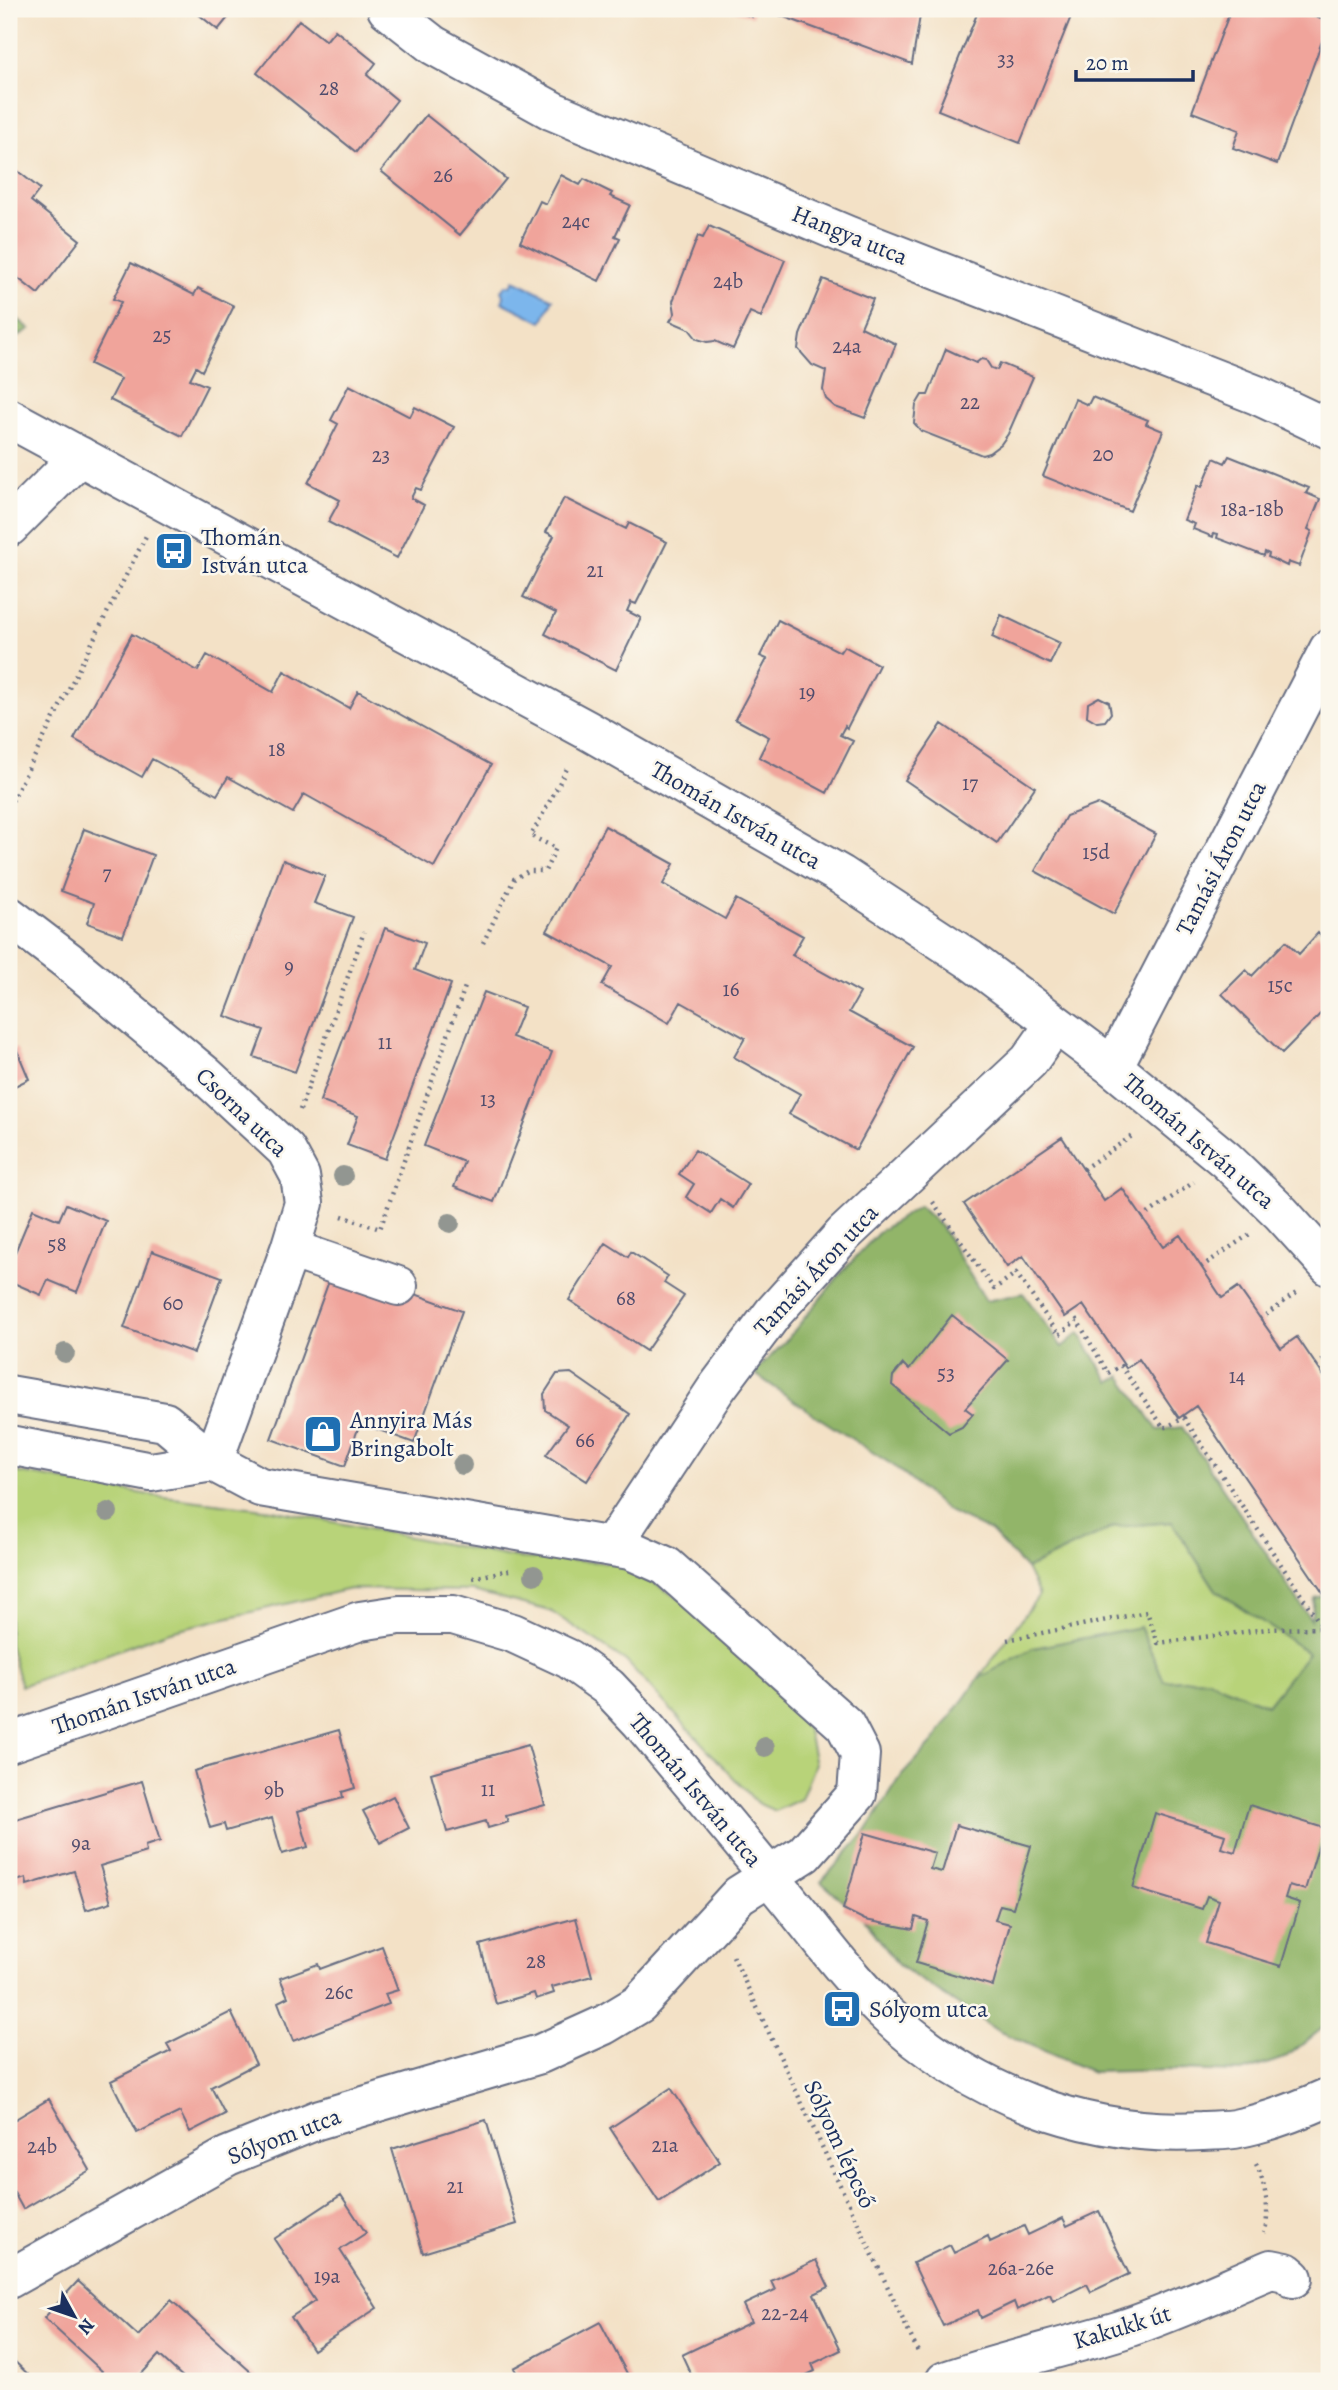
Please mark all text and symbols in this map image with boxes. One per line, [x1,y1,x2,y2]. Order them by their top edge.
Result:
scale bar [1076,38,1193,82]
house number: 33 [997,45,1015,73]
text: 20 m [1086,49,1129,77]
house number: 28 [319,74,339,102]
house number: 26 [433,161,453,189]
street label: Hangya utca [787,197,913,273]
house number: 24c [562,207,590,235]
house number: 24b [713,267,743,295]
house number: 25 [152,321,172,349]
house number: 24a [832,332,862,360]
house number: 22 [960,388,980,416]
house number: 20 [1092,440,1114,468]
house number: 23 [372,441,390,469]
house number: 18a-18b [1220,495,1284,523]
place label: Thomán István utca [201,521,309,581]
bus stop icon: Thomán István utca [153,530,195,572]
house number: 21 [586,556,604,584]
house number: 19 [799,678,815,706]
house number: 18 [268,735,286,763]
street label: Thomán István utca [645,753,828,877]
house number: 17 [962,769,978,797]
street label: Tamási Áron utca [1168,774,1274,941]
house number: 15d [1082,838,1110,866]
house number: 7 [103,859,112,887]
house number: 9 [284,952,294,980]
house number: 15c [1267,971,1293,999]
house number: 16 [723,975,740,1003]
house number: 11 [378,1028,392,1056]
street label: Csorna utca [189,1060,296,1165]
street label: Thomán István utca [1116,1066,1283,1217]
house number: 13 [480,1085,496,1113]
street label: Tamási Áron utca [746,1196,886,1343]
house number: 58 [47,1230,67,1258]
house number: 68 [616,1284,636,1312]
house number: 60 [163,1289,183,1317]
house number: 53 [937,1359,955,1387]
house number: 14 [1229,1362,1245,1390]
place label: Annyira Más Bringabolt [349,1404,473,1464]
shop icon: Annyira Más Bringabolt [302,1413,344,1455]
house number: 66 [575,1426,595,1454]
street label: Thomán István utca [48,1649,241,1742]
street label: Thomán István utca [622,1706,770,1874]
house number: 11 [481,1775,495,1803]
house number: 9b [264,1776,284,1804]
house number: 9a [71,1829,91,1857]
house number: 28 [526,1947,546,1975]
house number: 26c [325,1978,353,2006]
bus stop icon: Sólyom utca [821,1988,863,2030]
place label: Sólyom utca [869,1993,989,2025]
street label: Sólyom lépcső [796,2075,884,2213]
street label: Sólyom utca [223,2099,346,2172]
house number: 21a [652,2131,679,2159]
house number: 24b [27,2132,57,2160]
house number: 21 [446,2172,464,2200]
house number: 26a-26e [988,2254,1054,2282]
house number: 19a [314,2262,340,2290]
north arrow [38,2282,108,2352]
street label: Kakukk út [1069,2297,1175,2357]
house number: 22-24 [761,2299,809,2327]
text: N [72,2313,101,2340]

